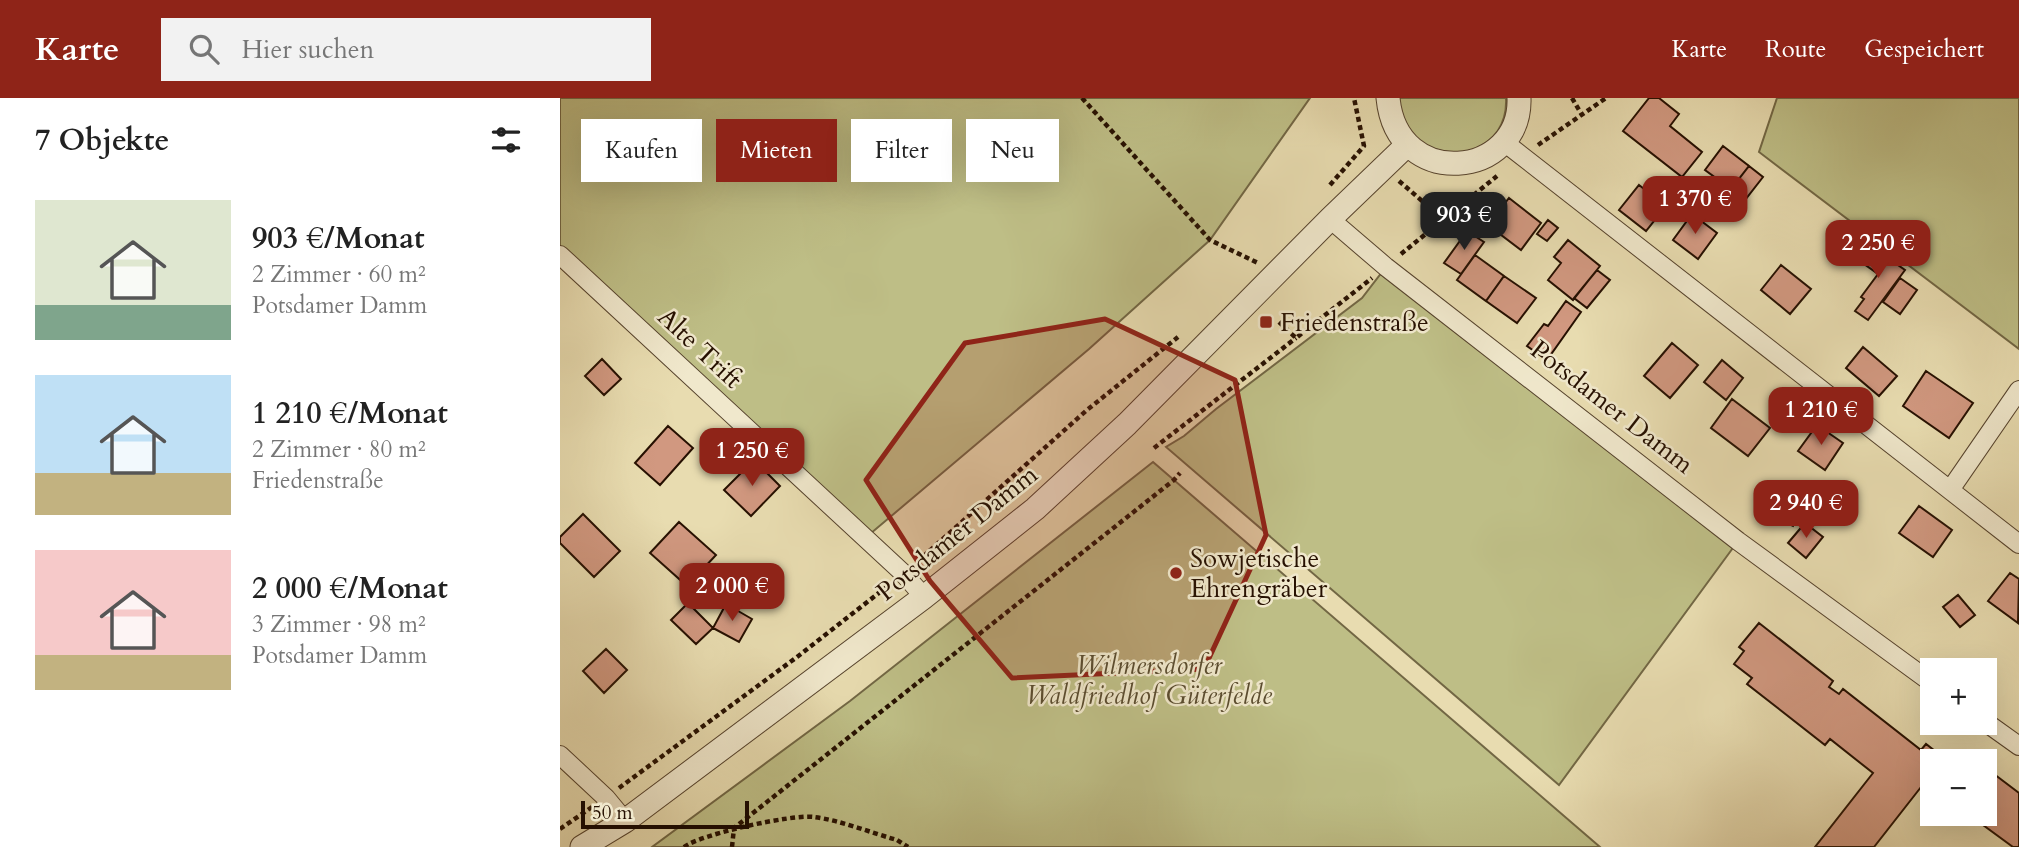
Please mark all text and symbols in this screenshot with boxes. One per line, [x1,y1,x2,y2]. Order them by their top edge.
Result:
search box [161,18,651,81]
text: Karte [35,27,119,72]
icon: search [185,30,223,68]
text: Hier suchen [241,32,374,67]
text: Karte [1672,33,1727,66]
text: Route [1765,33,1826,66]
text: Gespeichert [1864,33,1984,66]
chip: Kaufen [581,119,702,182]
chip: Mieten [716,119,837,182]
chip: Filter [851,119,952,182]
chip: Neu [966,119,1059,182]
text: 7 Objekte [35,120,169,161]
icon: filters [487,121,525,159]
pin: 1 370 € [1630,176,1760,236]
text: 1 370 € [1658,183,1732,214]
pin: 903 € [1415,192,1513,252]
text: 903 € [1436,199,1492,230]
text: 903 €/Monat [252,218,424,259]
pin: 2 250 € [1813,220,1943,280]
text: 2 250 € [1841,227,1915,258]
icon: home [91,228,175,312]
text: 2 Zimmer · 60 m² [252,259,426,290]
text: Potsdamer Damm [252,290,427,321]
street label: Alte Trift [650,300,750,396]
place label: Friedenstraße [1280,305,1429,340]
marker: Friedenstraße [1258,314,1274,330]
street label: Potsdamer Damm [1523,332,1701,482]
pin: 1 210 € [1756,388,1886,447]
text: 1 210 €/Monat [252,393,448,434]
text: 1 210 € [1784,394,1858,425]
icon: home [91,403,175,487]
pin: 1 250 € [687,428,817,488]
text: 2 Zimmer · 80 m² [252,434,426,465]
text: 1 250 € [715,435,789,466]
street label: Potsdamer Damm [869,457,1045,609]
text: Friedenstraße [252,465,384,496]
pin: 2 940 € [1741,480,1871,540]
text: 2 940 € [1769,487,1843,518]
place label: Sowjetische Ehrengräber [1190,541,1328,606]
pin: 2 000 € [667,564,797,623]
marker: Sowjetische Ehrengräber [1168,565,1184,581]
text: 2 000 €/Monat [252,568,448,609]
text: 2 000 € [695,570,769,601]
icon: home [91,578,175,662]
text: 3 Zimmer · 98 m² [252,609,426,640]
text: Potsdamer Damm [252,640,427,671]
park label: Wilmersdorfer Waldfriedhof Güterfelde [1026,648,1273,713]
map controls [1920,658,1997,826]
button: + [1920,658,1997,735]
button: − [1920,749,1997,826]
scale bar [581,798,749,830]
text: 50 m [592,800,633,826]

